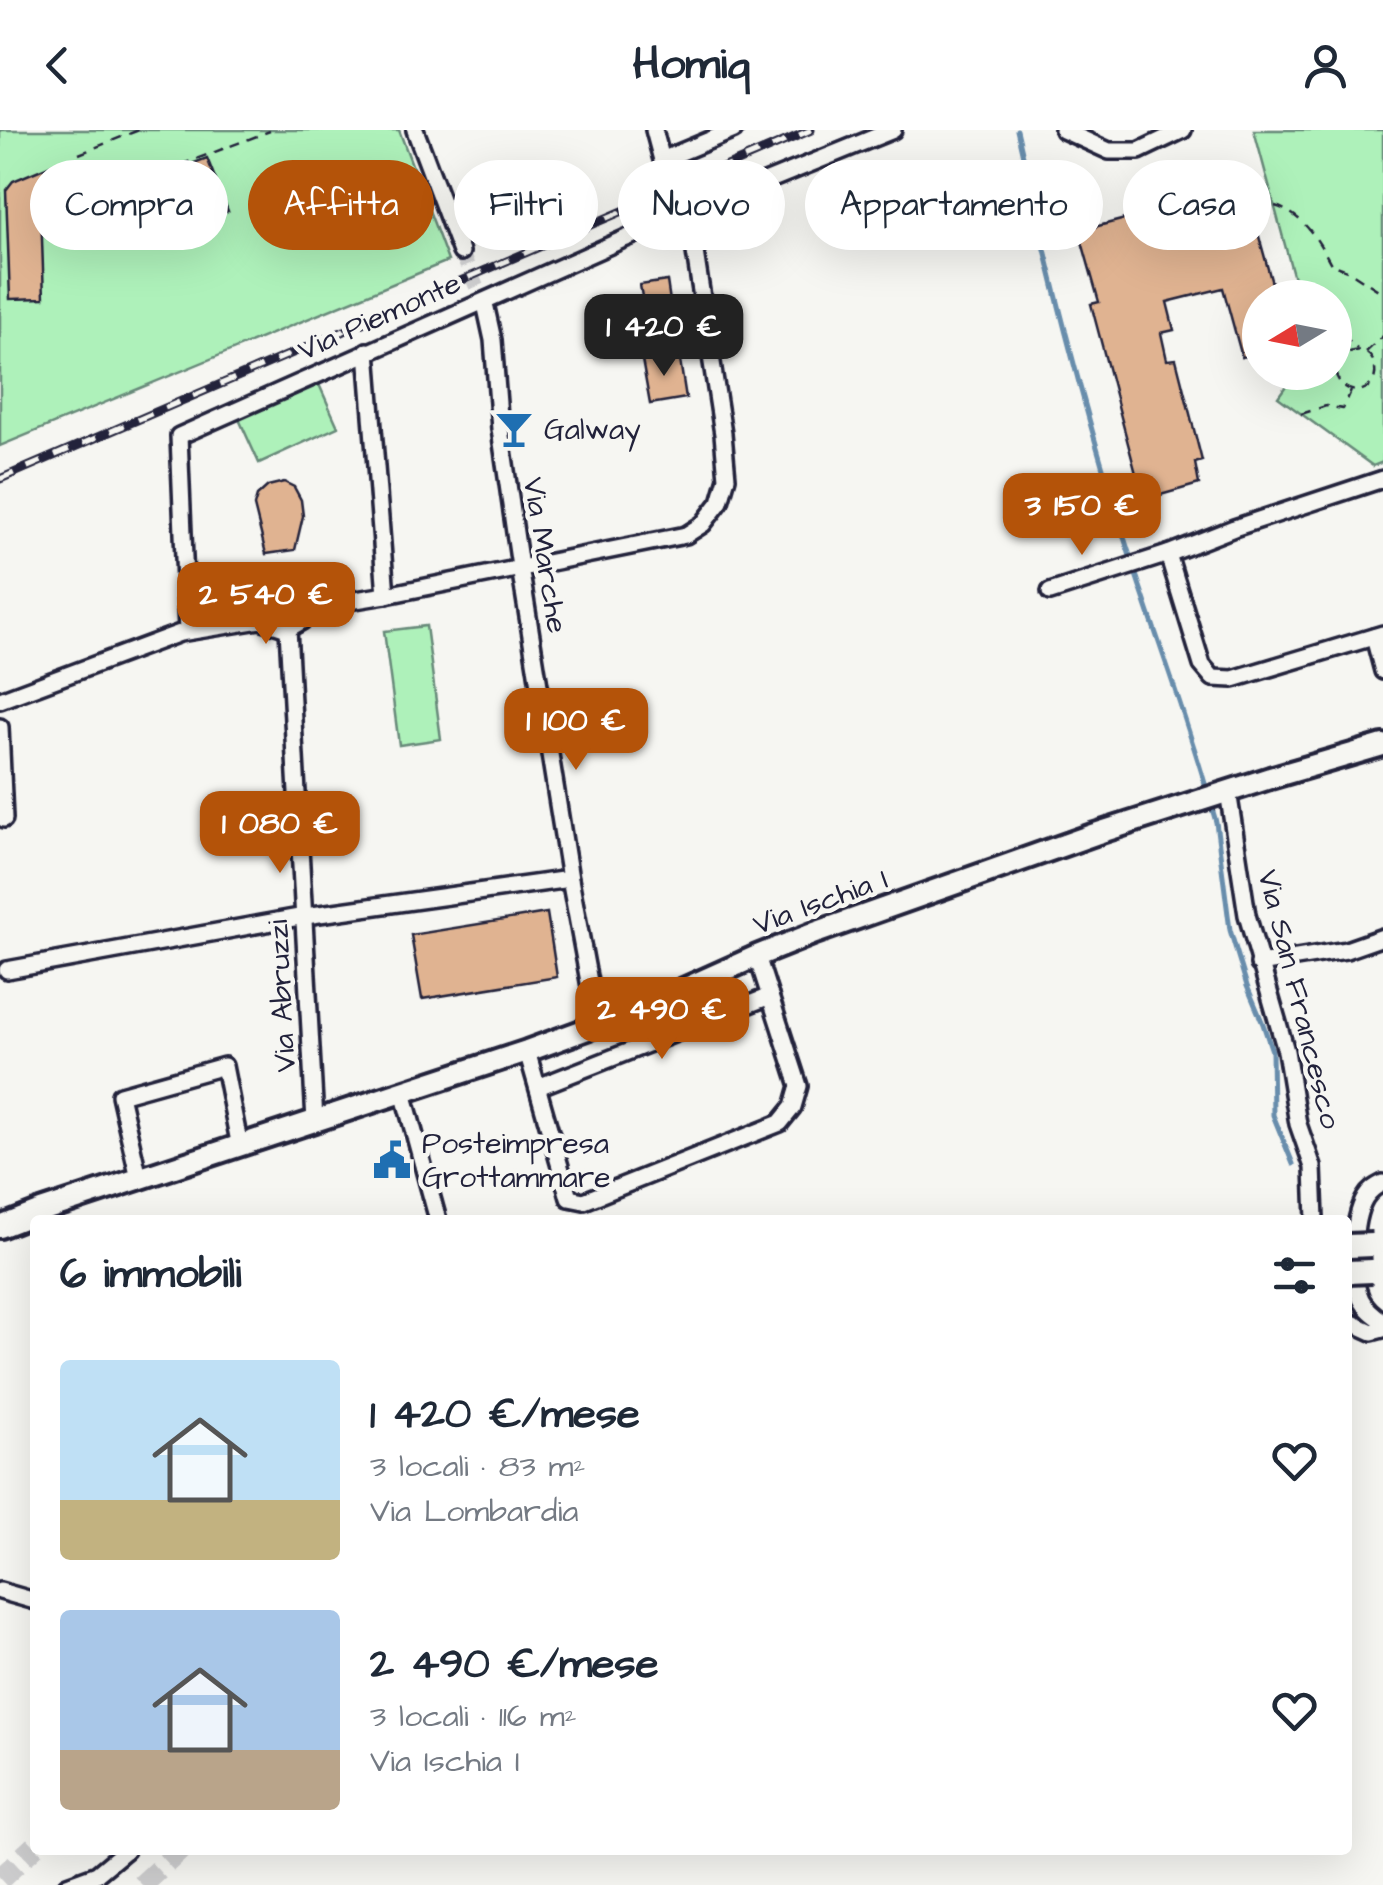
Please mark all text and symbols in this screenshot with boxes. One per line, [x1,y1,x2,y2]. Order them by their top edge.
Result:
text: Homiq [633,34,750,96]
icon: back [30,38,85,93]
icon: person [1298,38,1353,93]
chip: Compra [30,160,228,250]
chip: Affitta [248,160,434,250]
chip: Filtri [454,160,598,250]
chip: Nuovo [618,160,785,250]
chip: Appartamento [805,160,1103,250]
chip: Casa [1123,160,1271,250]
street label: Via Piemonte [291,262,467,372]
north arrow [1242,280,1352,390]
map controls [1242,280,1352,390]
pin: 1 420 € [572,294,756,379]
text: 1 420 € [606,304,722,349]
bar icon: Galway [493,408,535,450]
place label: Galway [544,409,641,452]
pin: 3 150 € [990,473,1174,558]
street label: Via Marche [512,474,578,636]
text: 3 150 € [1025,483,1139,528]
pin: 2 540 € [174,562,358,647]
text: 2 540 € [199,572,333,617]
pin: 1 100 € [484,688,668,773]
text: 1 100 € [526,698,626,743]
pin: 1 080 € [188,791,372,876]
text: 1 080 € [222,801,338,846]
street label: Via Ischia I [747,858,894,946]
street label: Via San Francesco [1246,865,1352,1133]
street label: Via Abruzzi [257,918,307,1073]
pin: 2 490 € [570,977,754,1062]
text: 2 490 € [597,987,727,1032]
place label: Posteimpresa Grottammare [422,1123,610,1199]
public building icon: Posteimpresa Grottammare [371,1139,413,1181]
text: 6 immobili [60,1246,241,1304]
icon: filters [1267,1248,1322,1303]
text: 1 420 €/mese [370,1386,640,1444]
icon: home [140,1400,260,1520]
icon: heart [1267,1433,1322,1488]
text: 3 locali · 83 m² [370,1444,585,1489]
text: Via Lombardia [370,1489,579,1534]
text: 2 490 €/mese [370,1636,658,1694]
icon: home [140,1650,260,1770]
icon: heart [1267,1683,1322,1738]
text: 3 locali · 116 m² [370,1694,577,1739]
text: Via Ischia I [370,1739,520,1784]

